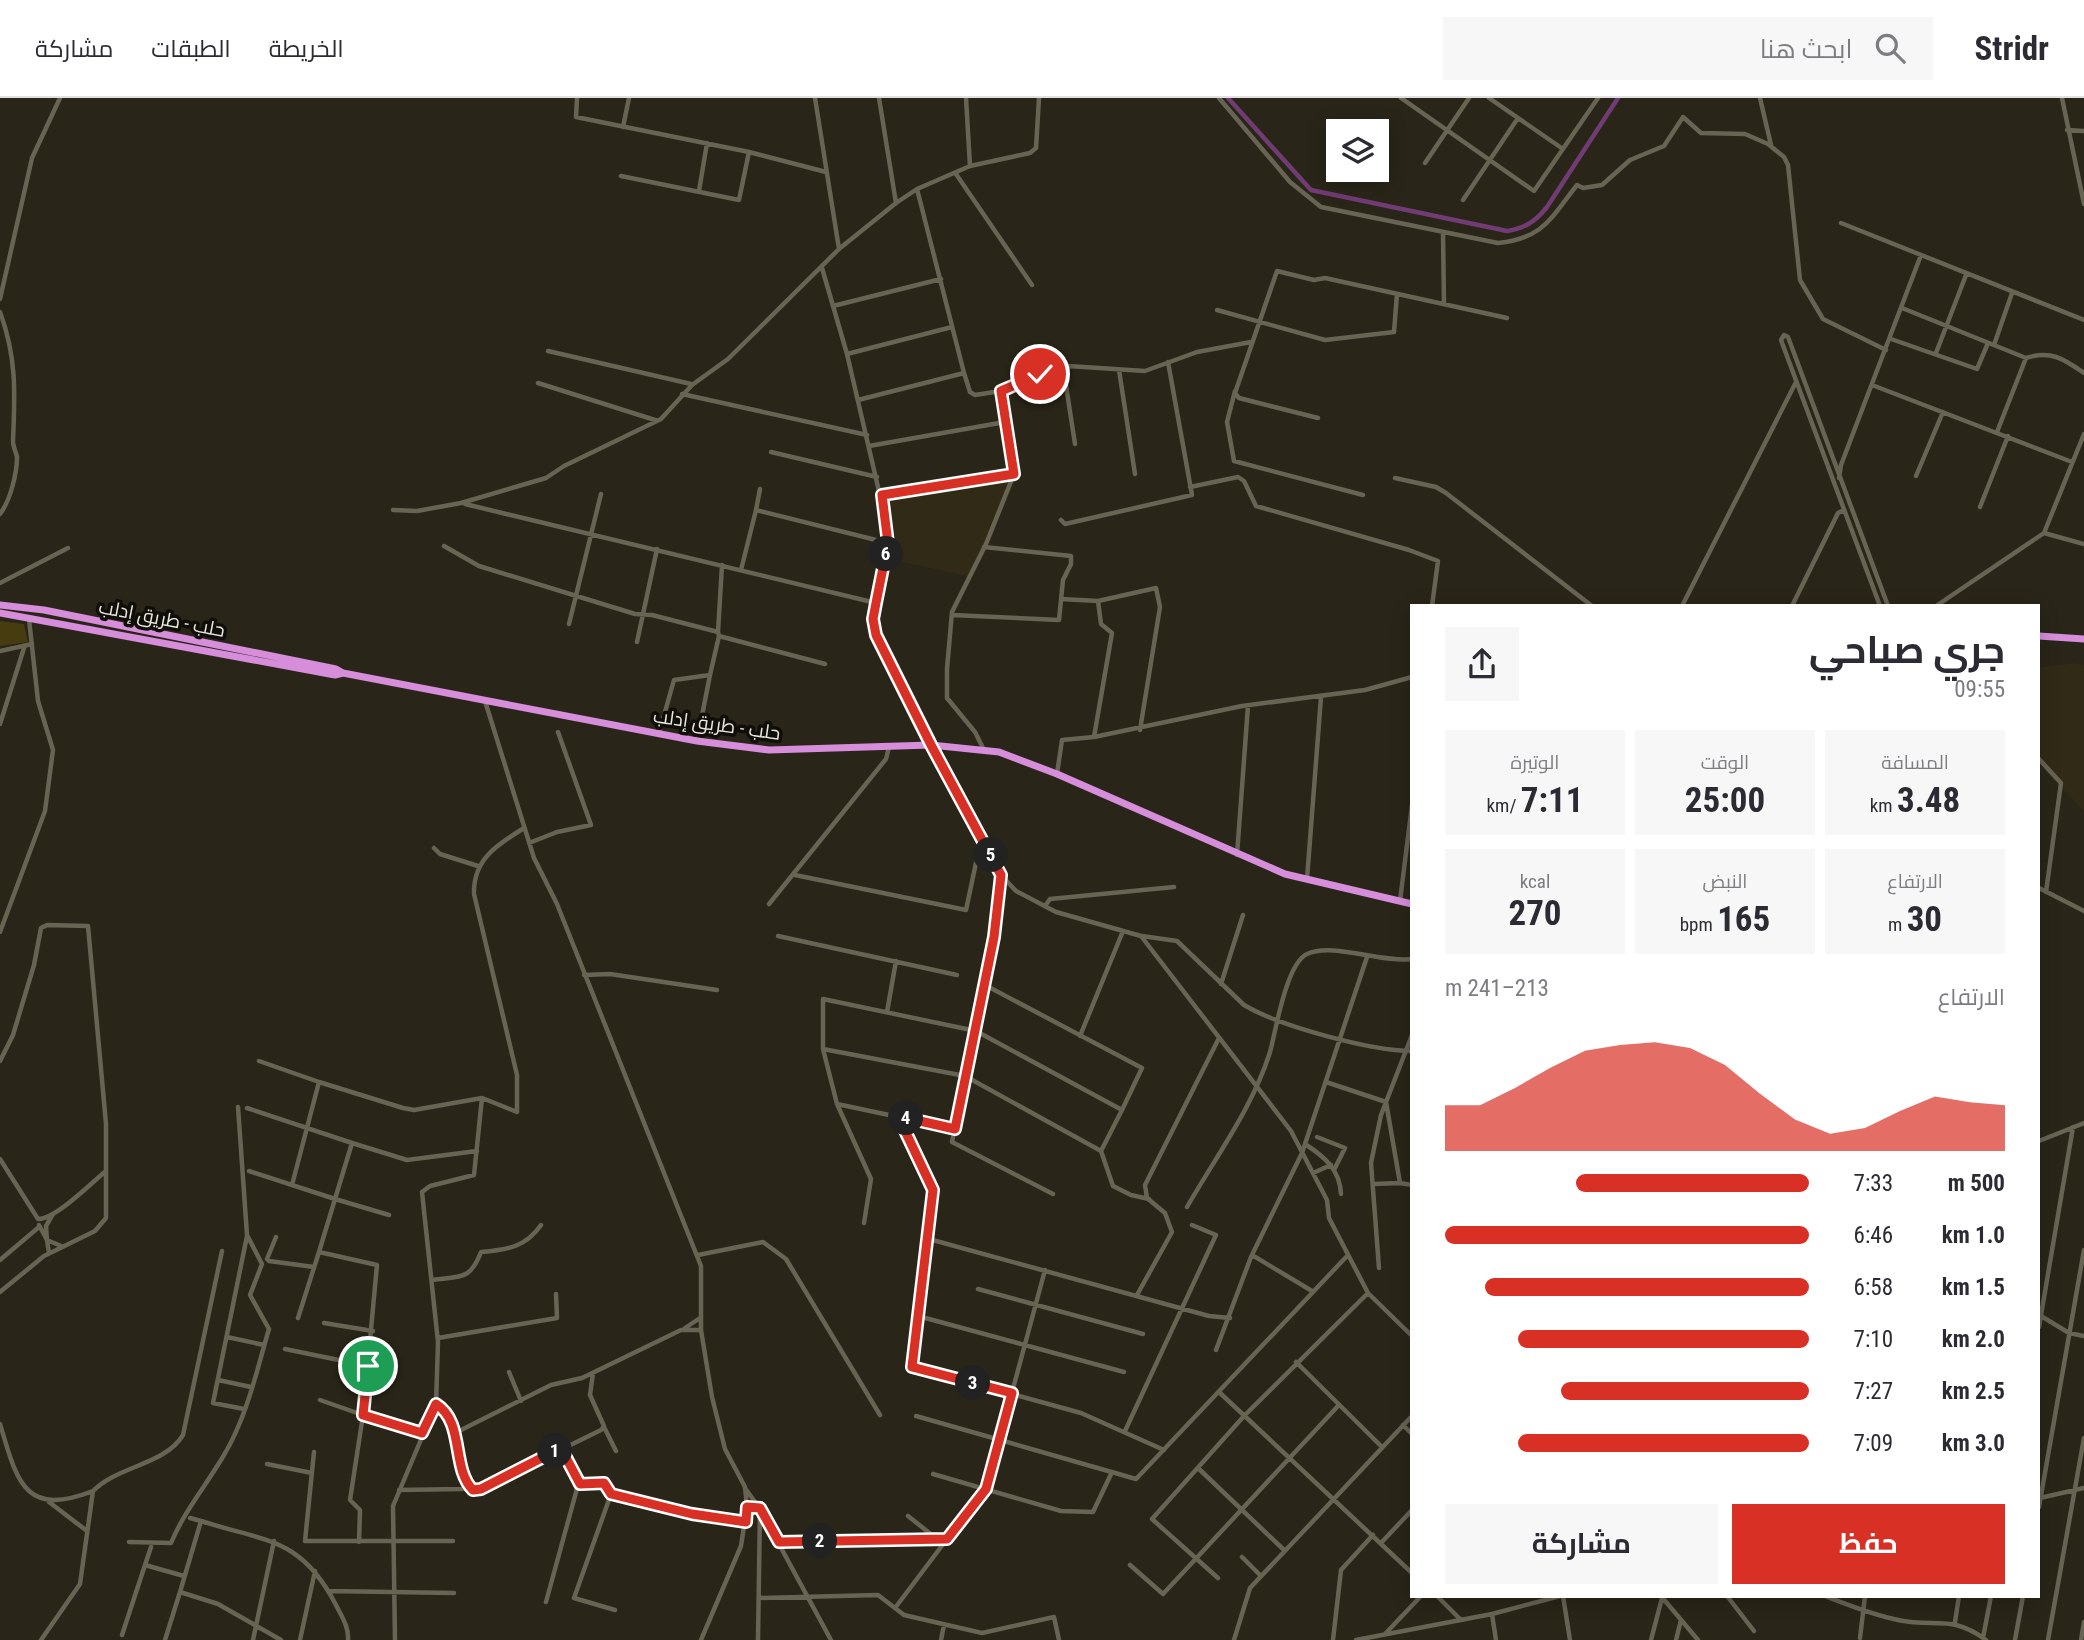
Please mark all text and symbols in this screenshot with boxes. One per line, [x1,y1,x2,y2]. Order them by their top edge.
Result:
search box [1443,17,1933,80]
icon: search [1871,29,1909,67]
text: Stridr [1975,29,2049,68]
text: ابحث هنا [1760,34,1853,64]
text: مشاركة [35,35,113,63]
text: الطبقات [151,35,231,63]
text: الخريطة [269,35,344,63]
map controls [1326,119,1389,182]
button: layers [1326,119,1389,182]
pin [1010,344,1070,404]
icon: check [1021,355,1059,393]
pin: 6 [868,536,903,572]
text: 6 [881,542,890,565]
street label: حلب - طريق إدلب [97,595,227,643]
button: share [1445,627,1519,701]
text: جري صباحي [1809,628,2005,672]
text: 09:55 [1954,676,2005,703]
street label: حلب - طريق إدلب [652,704,782,746]
text: الوتيرة [1511,751,1559,774]
text: الوقت [1701,751,1749,774]
text: المسافة [1881,751,1949,774]
text: 7:11 [1521,780,1583,821]
text: 25:00 [1685,780,1765,821]
text: 3.48 [1897,780,1960,821]
text: /km [1487,794,1521,817]
text: km [1870,794,1897,817]
pin: 5 [974,838,1009,872]
text: 5 [986,843,995,866]
text: kcal [1520,870,1550,893]
text: النبض [1703,870,1747,893]
text: الارتفاع [1887,870,1943,893]
text: 270 [1508,893,1562,934]
text: 165 [1717,899,1770,940]
text: 30 [1907,899,1942,940]
text: bpm [1680,913,1717,936]
text: m [1888,913,1907,936]
text: 213–241 m [1445,975,1549,1002]
text: الارتفاع [1938,984,2005,1011]
pin: 4 [888,1100,923,1136]
text: 4 [901,1106,910,1129]
text: 7:33 [1854,1170,1893,1197]
text: 500 m [1948,1170,2005,1197]
text: 6:46 [1854,1222,1893,1249]
text: 1.0 km [1942,1222,2005,1249]
text: 6:58 [1854,1274,1893,1301]
text: 1.5 km [1942,1274,2005,1301]
text: 7:10 [1854,1326,1893,1353]
text: 2.0 km [1942,1326,2005,1353]
pin [338,1336,398,1396]
icon: arrive [349,1347,387,1385]
pin: 3 [956,1366,990,1400]
text: 3 [968,1371,977,1394]
text: 7:27 [1854,1378,1893,1405]
text: 2.5 km [1942,1378,2005,1405]
text: 7:09 [1854,1430,1893,1457]
text: 3.0 km [1942,1430,2005,1457]
pin: 1 [538,1434,572,1468]
text: 1 [550,1439,559,1462]
button: مشاركة [1445,1504,1718,1584]
button: حفظ [1732,1504,2005,1584]
pin: 2 [802,1524,838,1558]
text: 2 [815,1529,824,1552]

